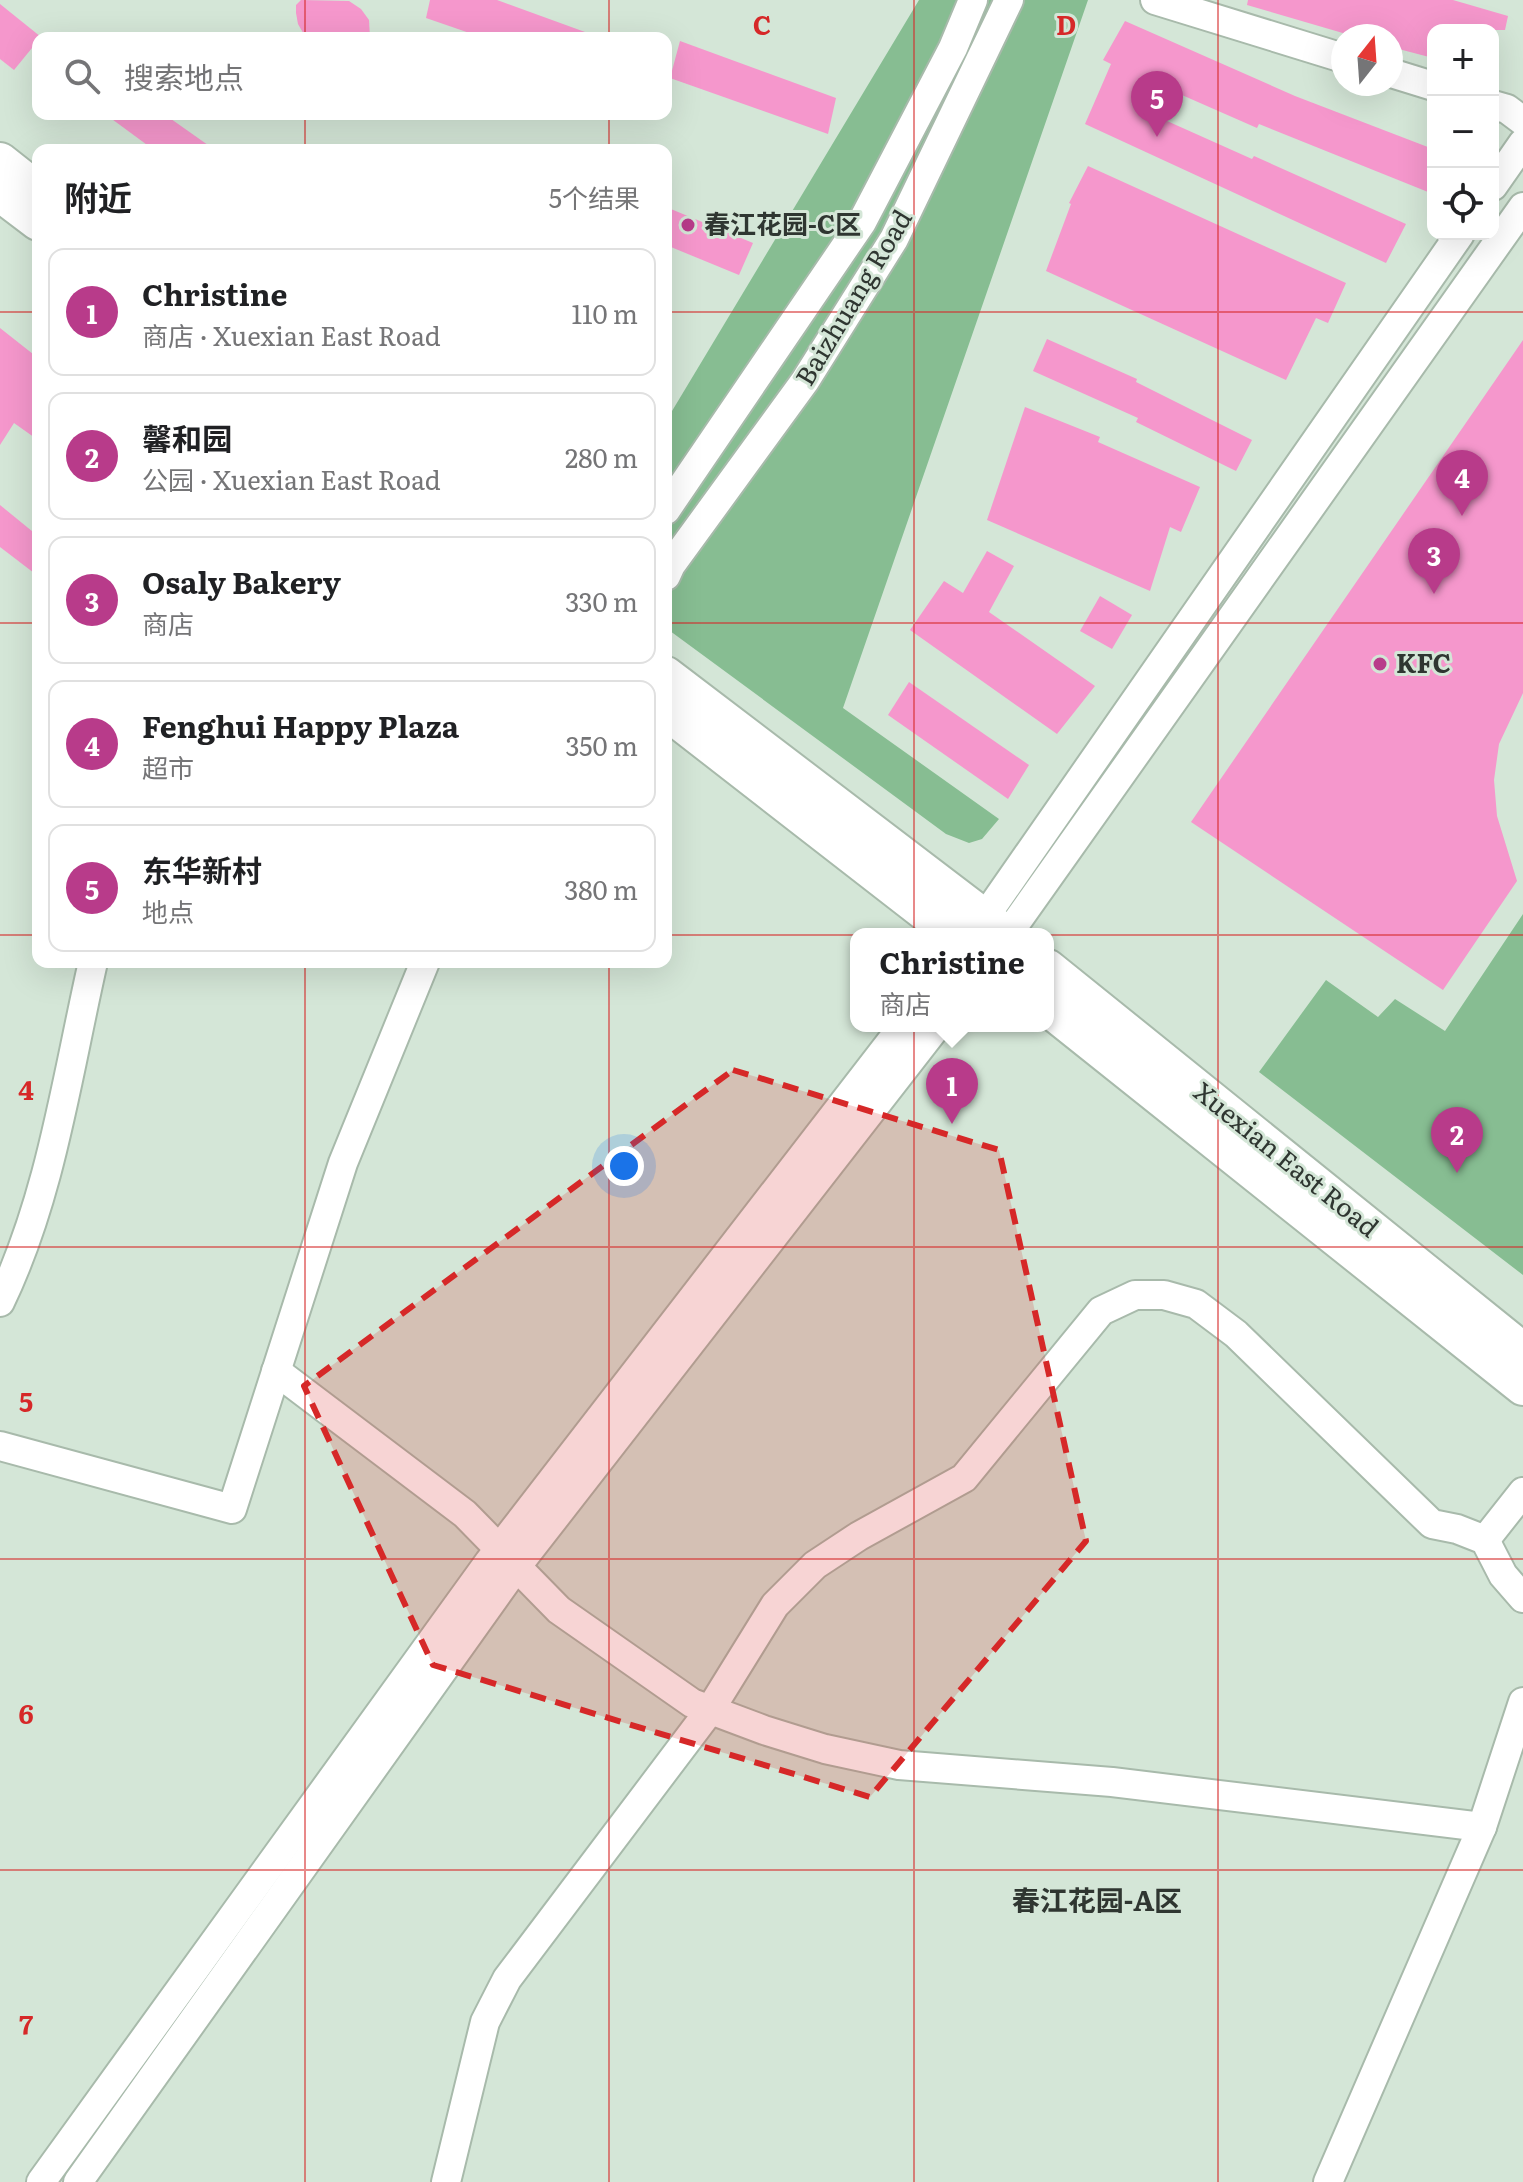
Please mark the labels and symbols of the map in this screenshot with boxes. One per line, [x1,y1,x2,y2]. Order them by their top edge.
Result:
text: C [753,4,771,43]
text: D [1056,4,1076,43]
north arrow [1331,24,1403,96]
pin: 5 [1131,71,1183,137]
street label: Baizhuang Road [784,201,920,392]
place label: 春江花园-C区 [704,203,861,242]
marker: 春江花园-C区 [679,216,697,234]
pin: 4 [1436,450,1488,516]
pin: 3 [1408,528,1460,594]
place label: KFC [1396,642,1451,681]
marker: KFC [1371,655,1389,673]
pin: 1 [926,1058,978,1124]
text: 4 [18,1069,34,1108]
street label: Xuexian East Road [1187,1071,1388,1245]
pin: 2 [1431,1107,1483,1173]
your location [604,1146,644,1186]
text: 5 [19,1381,33,1420]
text: 6 [18,1693,34,1732]
district label: 春江花园-A区 [1012,1878,1182,1920]
text: 7 [19,2004,33,2043]

